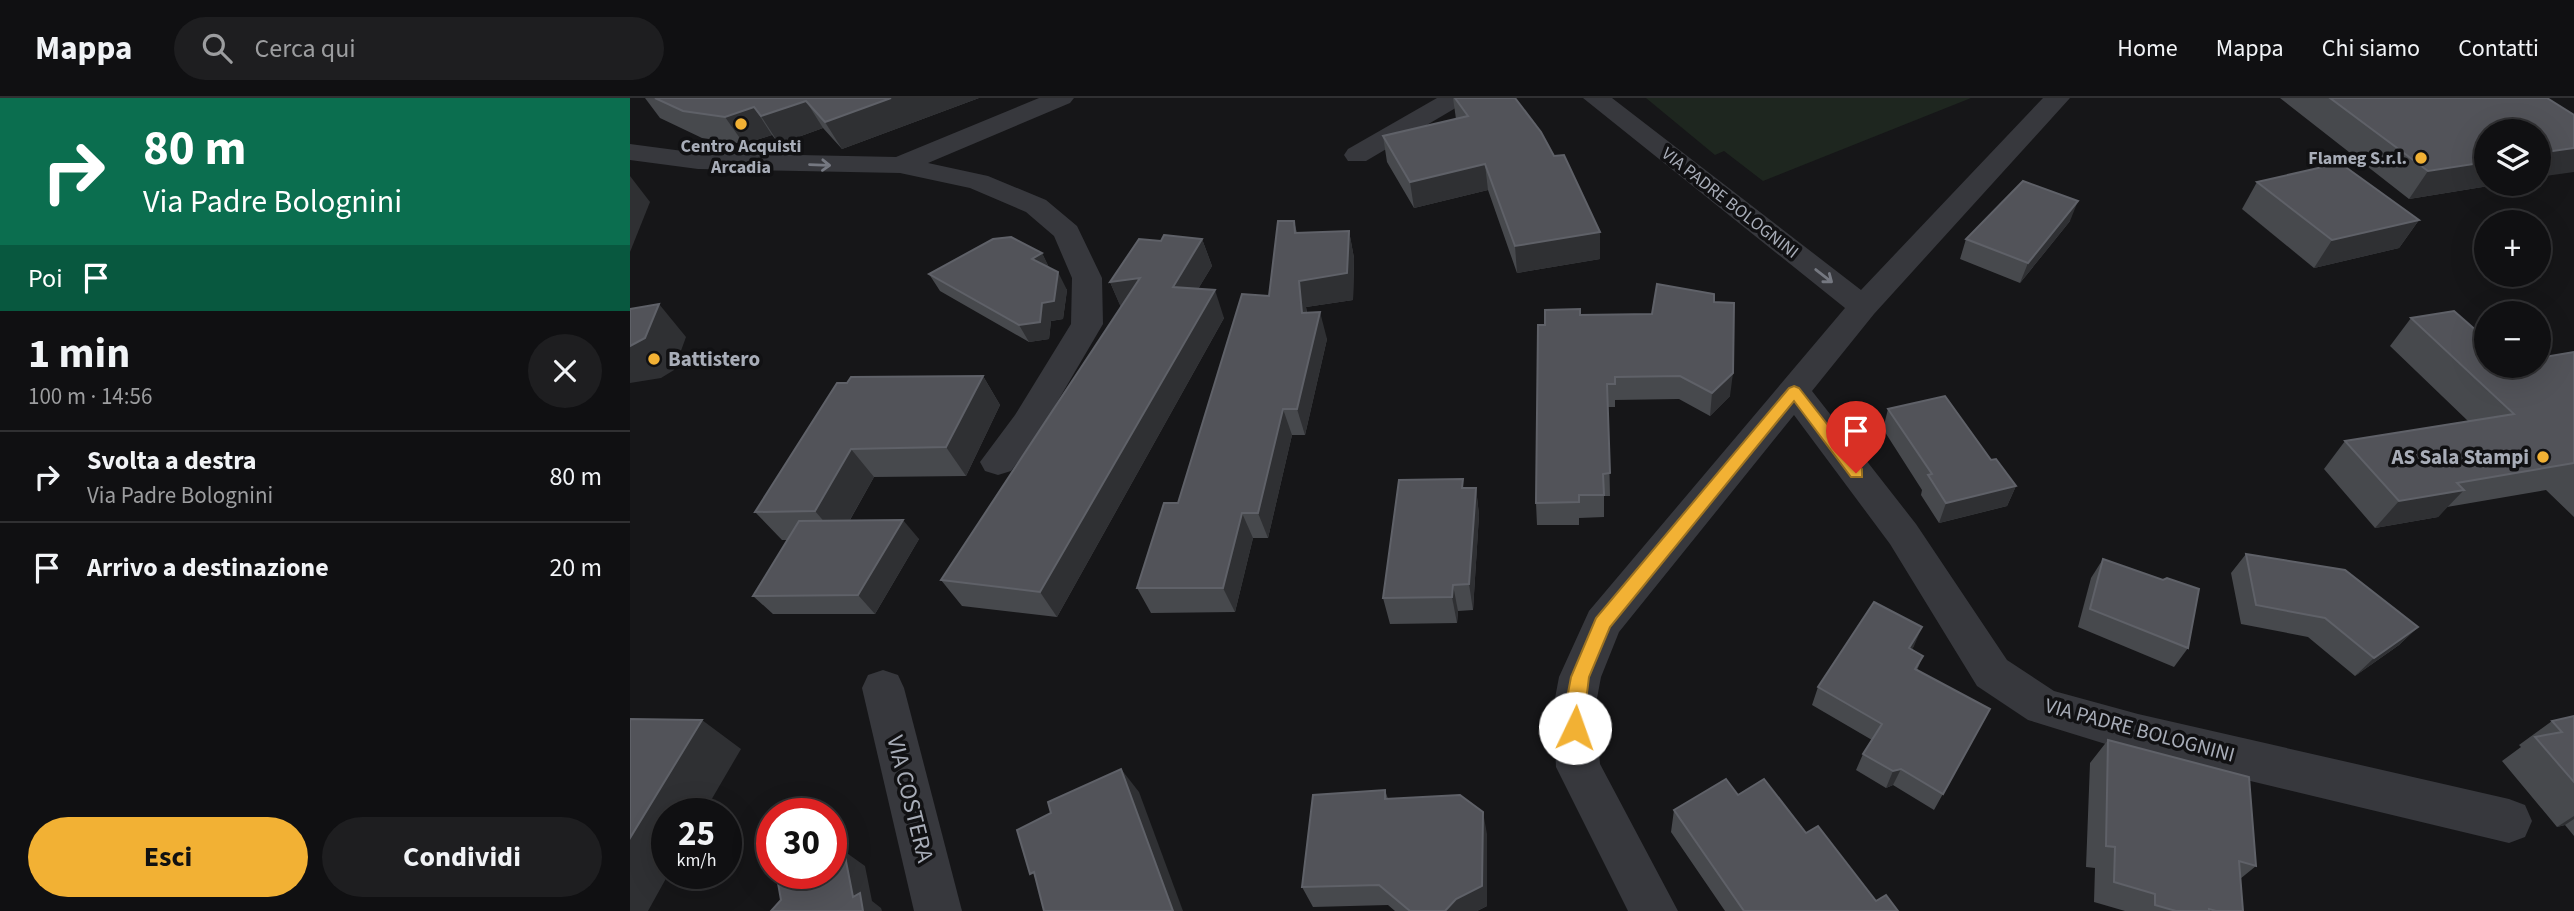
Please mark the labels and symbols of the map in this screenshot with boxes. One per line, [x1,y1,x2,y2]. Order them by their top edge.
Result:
marker: Centro Acquisti Arcadia [733,116,749,132]
place label: Centro Acquisti Arcadia [681,134,801,180]
street label: VIA PADRE BOLOGNINI [1656,142,1804,264]
place label: Flameg S.r.l. [2308,146,2407,171]
marker: Flameg S.r.l. [2413,150,2429,166]
one-way arrow [808,158,831,172]
one-way arrow [1814,268,1832,283]
place label: Battistero [668,344,760,374]
marker: Battistero [646,351,662,367]
pin [1826,401,1886,473]
place label: AS Sala Stampi [2390,442,2529,472]
marker: AS Sala Stampi [2535,449,2551,465]
street label: VIA PADRE BOLOGNINI [2042,690,2238,770]
position arrow [1538,691,1612,765]
street label: VIA COSTERA [877,732,943,866]
speed limit sign: 30 [756,798,847,889]

